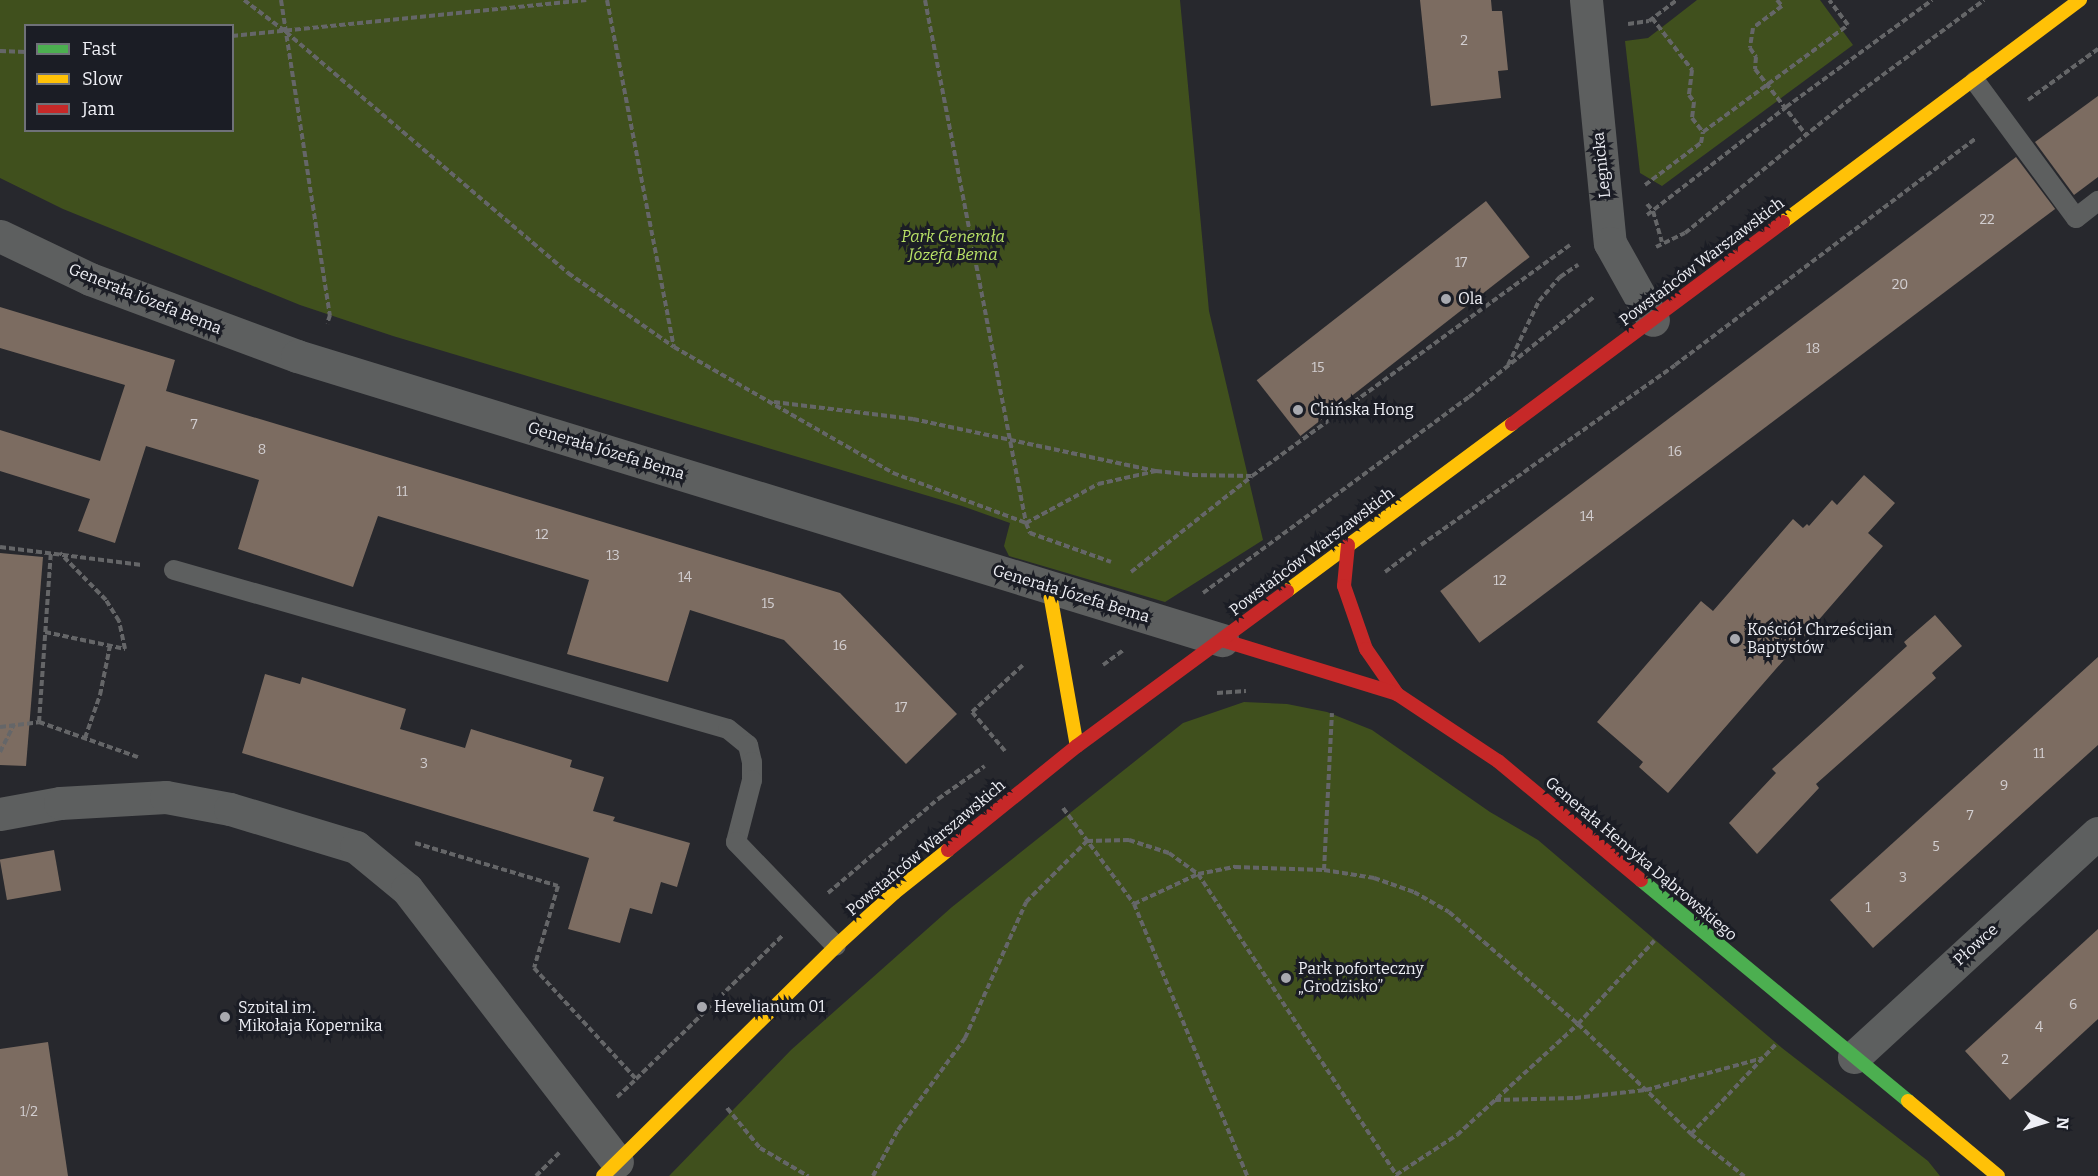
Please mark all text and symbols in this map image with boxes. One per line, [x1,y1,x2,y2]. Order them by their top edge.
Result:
legend [24,24,234,132]
house number: 2 [1460,33,1468,49]
text: Fast [82,38,117,60]
text: Slow [82,68,122,90]
text: Jam [82,98,115,120]
street label: Legnicka [1589,131,1615,199]
street label: Powstańców Warszawskich [1616,194,1788,330]
house number: 22 [1979,212,1995,228]
park label: Park Generała Józefa Bema [901,227,1005,265]
house number: 17 [1455,255,1467,271]
street label: Generała Józefa Bema [66,260,224,338]
house number: 20 [1892,277,1908,293]
place label: Ola [1458,289,1483,309]
marker: Ola [1439,292,1453,306]
house number: 18 [1806,341,1820,357]
house number: 15 [1311,360,1325,376]
place label: Chińska Hong [1310,400,1414,420]
marker: Chińska Hong [1291,403,1305,417]
house number: 7 [190,417,198,433]
street label: Generała Józefa Bema [525,418,687,484]
house number: 8 [258,442,266,458]
house number: 16 [1668,444,1682,460]
house number: 11 [396,484,408,500]
street label: Powstańców Warszawskich [1226,484,1398,620]
house number: 14 [1580,509,1594,525]
house number: 12 [535,527,549,543]
house number: 13 [606,548,620,564]
street label: Generała Józefa Bema [990,561,1152,627]
house number: 14 [678,570,692,586]
house number: 12 [1493,573,1507,589]
house number: 15 [761,596,775,612]
place label: Kościół Chrześcijan Baptystów [1747,620,1892,658]
marker: Kościół Chrześcijan Baptystów [1728,632,1742,646]
house number: 16 [833,638,847,654]
house number: 17 [895,700,907,716]
house number: 11 [2033,746,2045,762]
house number: 3 [420,756,428,772]
street label: Generała Henryka Dąbrowskiego [1541,773,1741,945]
street label: Powstańców Warszawskich [843,776,1009,920]
house number: 9 [2000,778,2008,794]
house number: 7 [1966,808,1974,824]
house number: 5 [1932,839,1940,855]
house number: 3 [1899,870,1907,886]
house number: 1 [1865,900,1871,916]
street label: Płowce [1950,920,2002,970]
place label: Park poforteczny „Grodzisko” [1298,959,1424,997]
marker: Park poforteczny „Grodzisko” [1279,971,1293,985]
place label: Hevelianum 01 [714,997,825,1017]
house number: 6 [2069,997,2077,1013]
place label: Szpital im. Mikołaja Kopernika [238,998,382,1036]
marker: Hevelianum 01 [695,1000,709,1014]
marker: Szpital im. Mikołaja Kopernika [216,1008,234,1026]
house number: 4 [2035,1020,2043,1036]
house number: 2 [2001,1052,2009,1068]
north arrow [2014,1092,2074,1152]
house number: 1/2 [20,1104,38,1120]
text: N [2053,1116,2072,1130]

